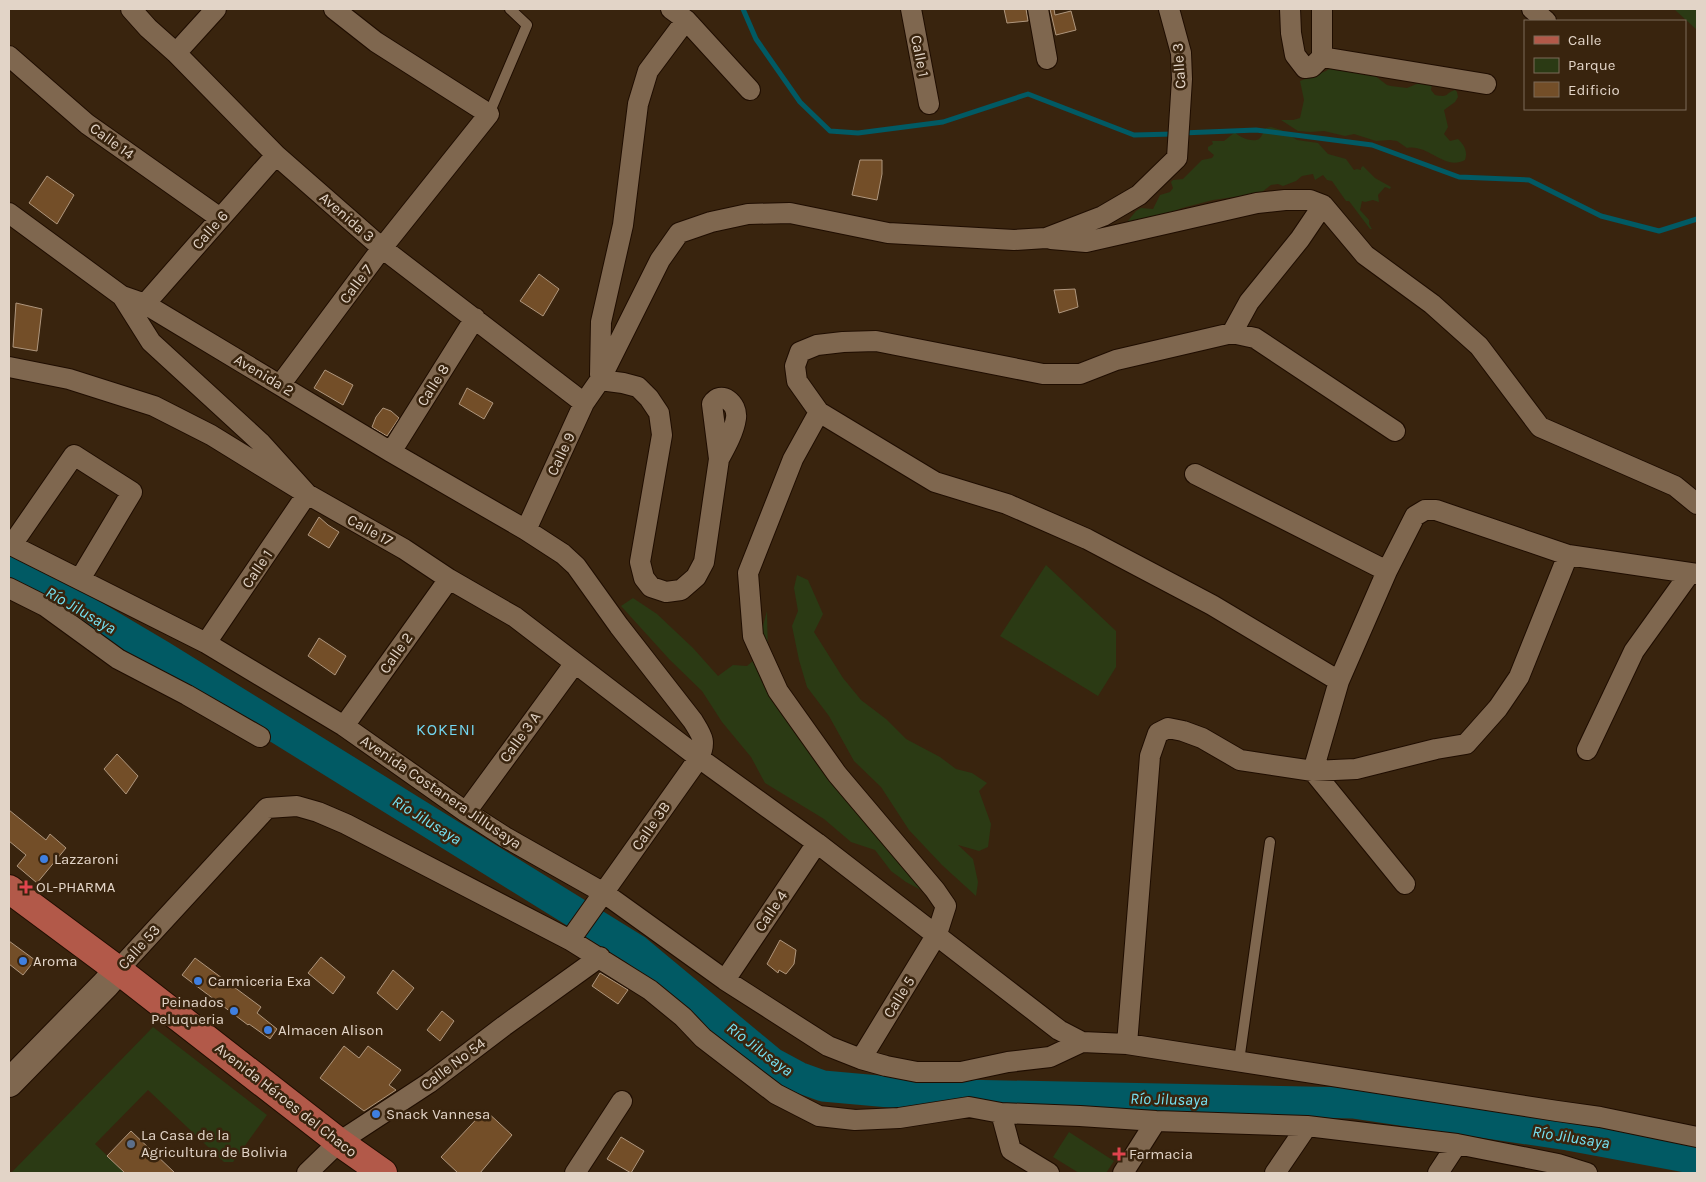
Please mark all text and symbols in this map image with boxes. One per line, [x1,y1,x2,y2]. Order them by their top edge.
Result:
legend [1524,20,1686,110]
text: Calle [1568,31,1602,49]
street label: Calle 1 [907,34,933,78]
street label: Calle 3 [1168,42,1190,90]
text: Parque [1568,56,1616,74]
text: Edificio [1568,81,1620,99]
street label: Calle 14 [86,119,138,163]
street label: Avenida 3 [316,188,378,246]
street label: Calle 6 [188,207,232,253]
street label: Calle 7 [336,261,376,307]
street label: Avenida 2 [231,350,297,400]
street label: Calle 8 [413,361,453,409]
street label: Calle 9 [543,429,579,479]
street label: Calle 17 [344,510,396,550]
street label: Calle 1 [238,547,276,591]
water label: Río Jilusaya [42,582,120,638]
street label: Calle 2 [375,629,417,677]
street label: Calle 3 A [496,708,545,766]
district label: KOKENI [416,720,476,739]
street label: Avenida Costanera Jillusaya [357,731,525,853]
water label: Río Jilusaya [389,791,465,849]
street label: Calle 3B [628,798,674,854]
place label: Lazzaroni [54,850,119,868]
marker: Lazzaroni [38,853,50,865]
place label: OL-PHARMA [36,878,116,896]
marker: OL-PHARMA [20,881,32,893]
street label: Calle 4 [751,887,792,935]
street label: Calle 53 [114,921,164,973]
place label: Aroma [33,952,78,970]
marker: Aroma [17,955,29,967]
place label: Carmiceria Exa [208,972,311,990]
street label: Calle 5 [879,973,919,1021]
marker: Carmiceria Exa [192,975,204,987]
place label: Peinados Peluqueria [151,993,224,1028]
marker: Peinados Peluqueria [228,1005,240,1017]
water label: Río Jilusaya [723,1018,797,1080]
place label: Almacen Alison [278,1021,384,1039]
marker: Almacen Alison [262,1024,274,1036]
street label: Calle Nº 54 [417,1034,489,1094]
street label: Avenida Héroes del Chaco [211,1039,361,1161]
water label: Río Jilusaya [1130,1089,1208,1109]
place label: Snack Vannesa [386,1105,490,1123]
marker: Snack Vannesa [370,1108,382,1120]
water label: Río Jilusaya [1531,1122,1611,1152]
place label: La Casa de la Agricultura de Bolivia [141,1126,288,1161]
marker: La Casa de la Agricultura de Bolivia [125,1138,137,1150]
place label: Farmacia [1129,1145,1193,1163]
marker: Farmacia [1113,1148,1125,1160]

